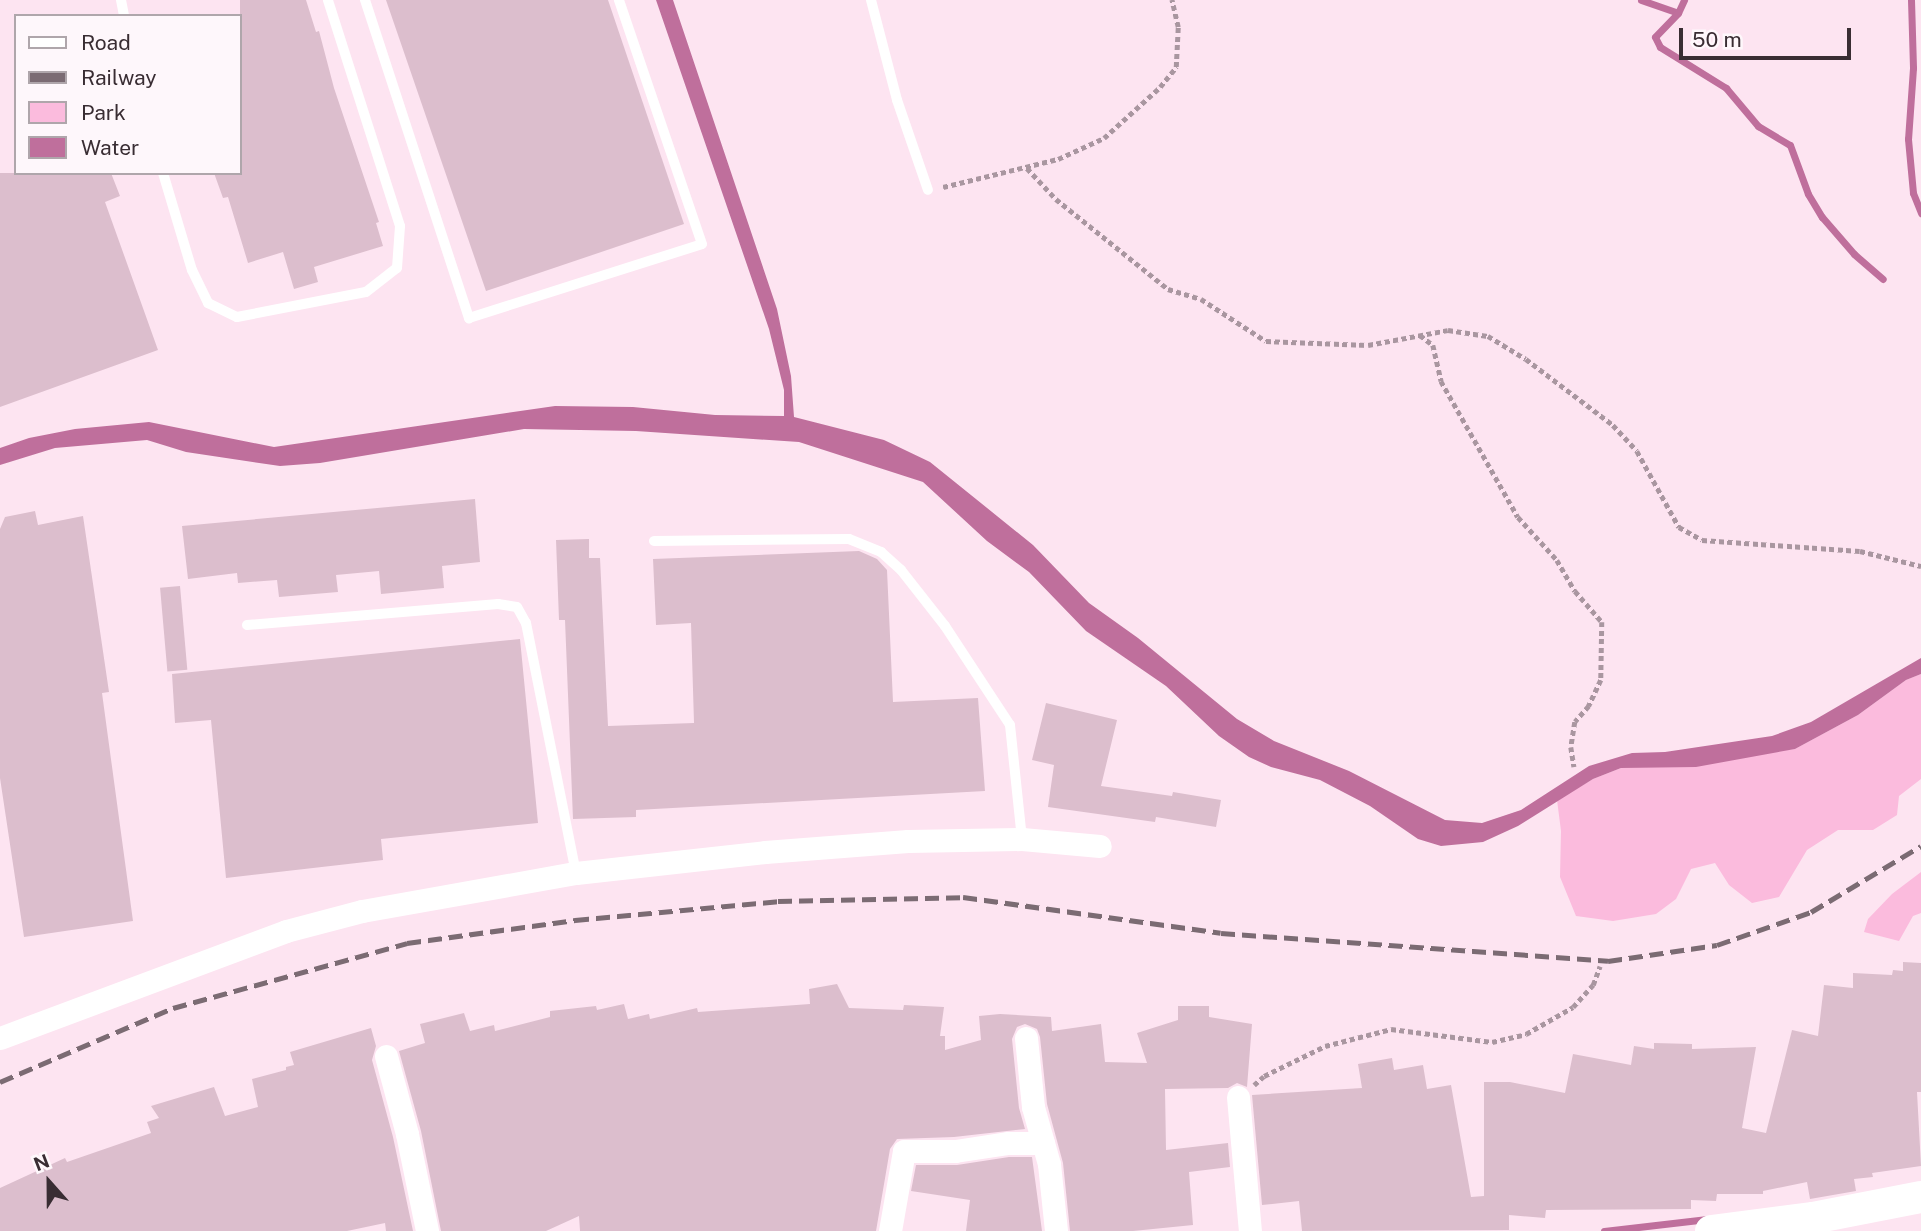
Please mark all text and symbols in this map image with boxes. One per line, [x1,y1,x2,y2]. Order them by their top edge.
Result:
legend [14,14,242,175]
scale bar [1683,14,1854,58]
text: 50 m [1692,27,1742,52]
text: Road [81,30,131,55]
text: Railway [81,65,157,90]
text: Park [81,100,126,125]
text: Water [81,135,139,160]
north arrow [14,1147,84,1217]
text: N [31,1149,52,1175]

